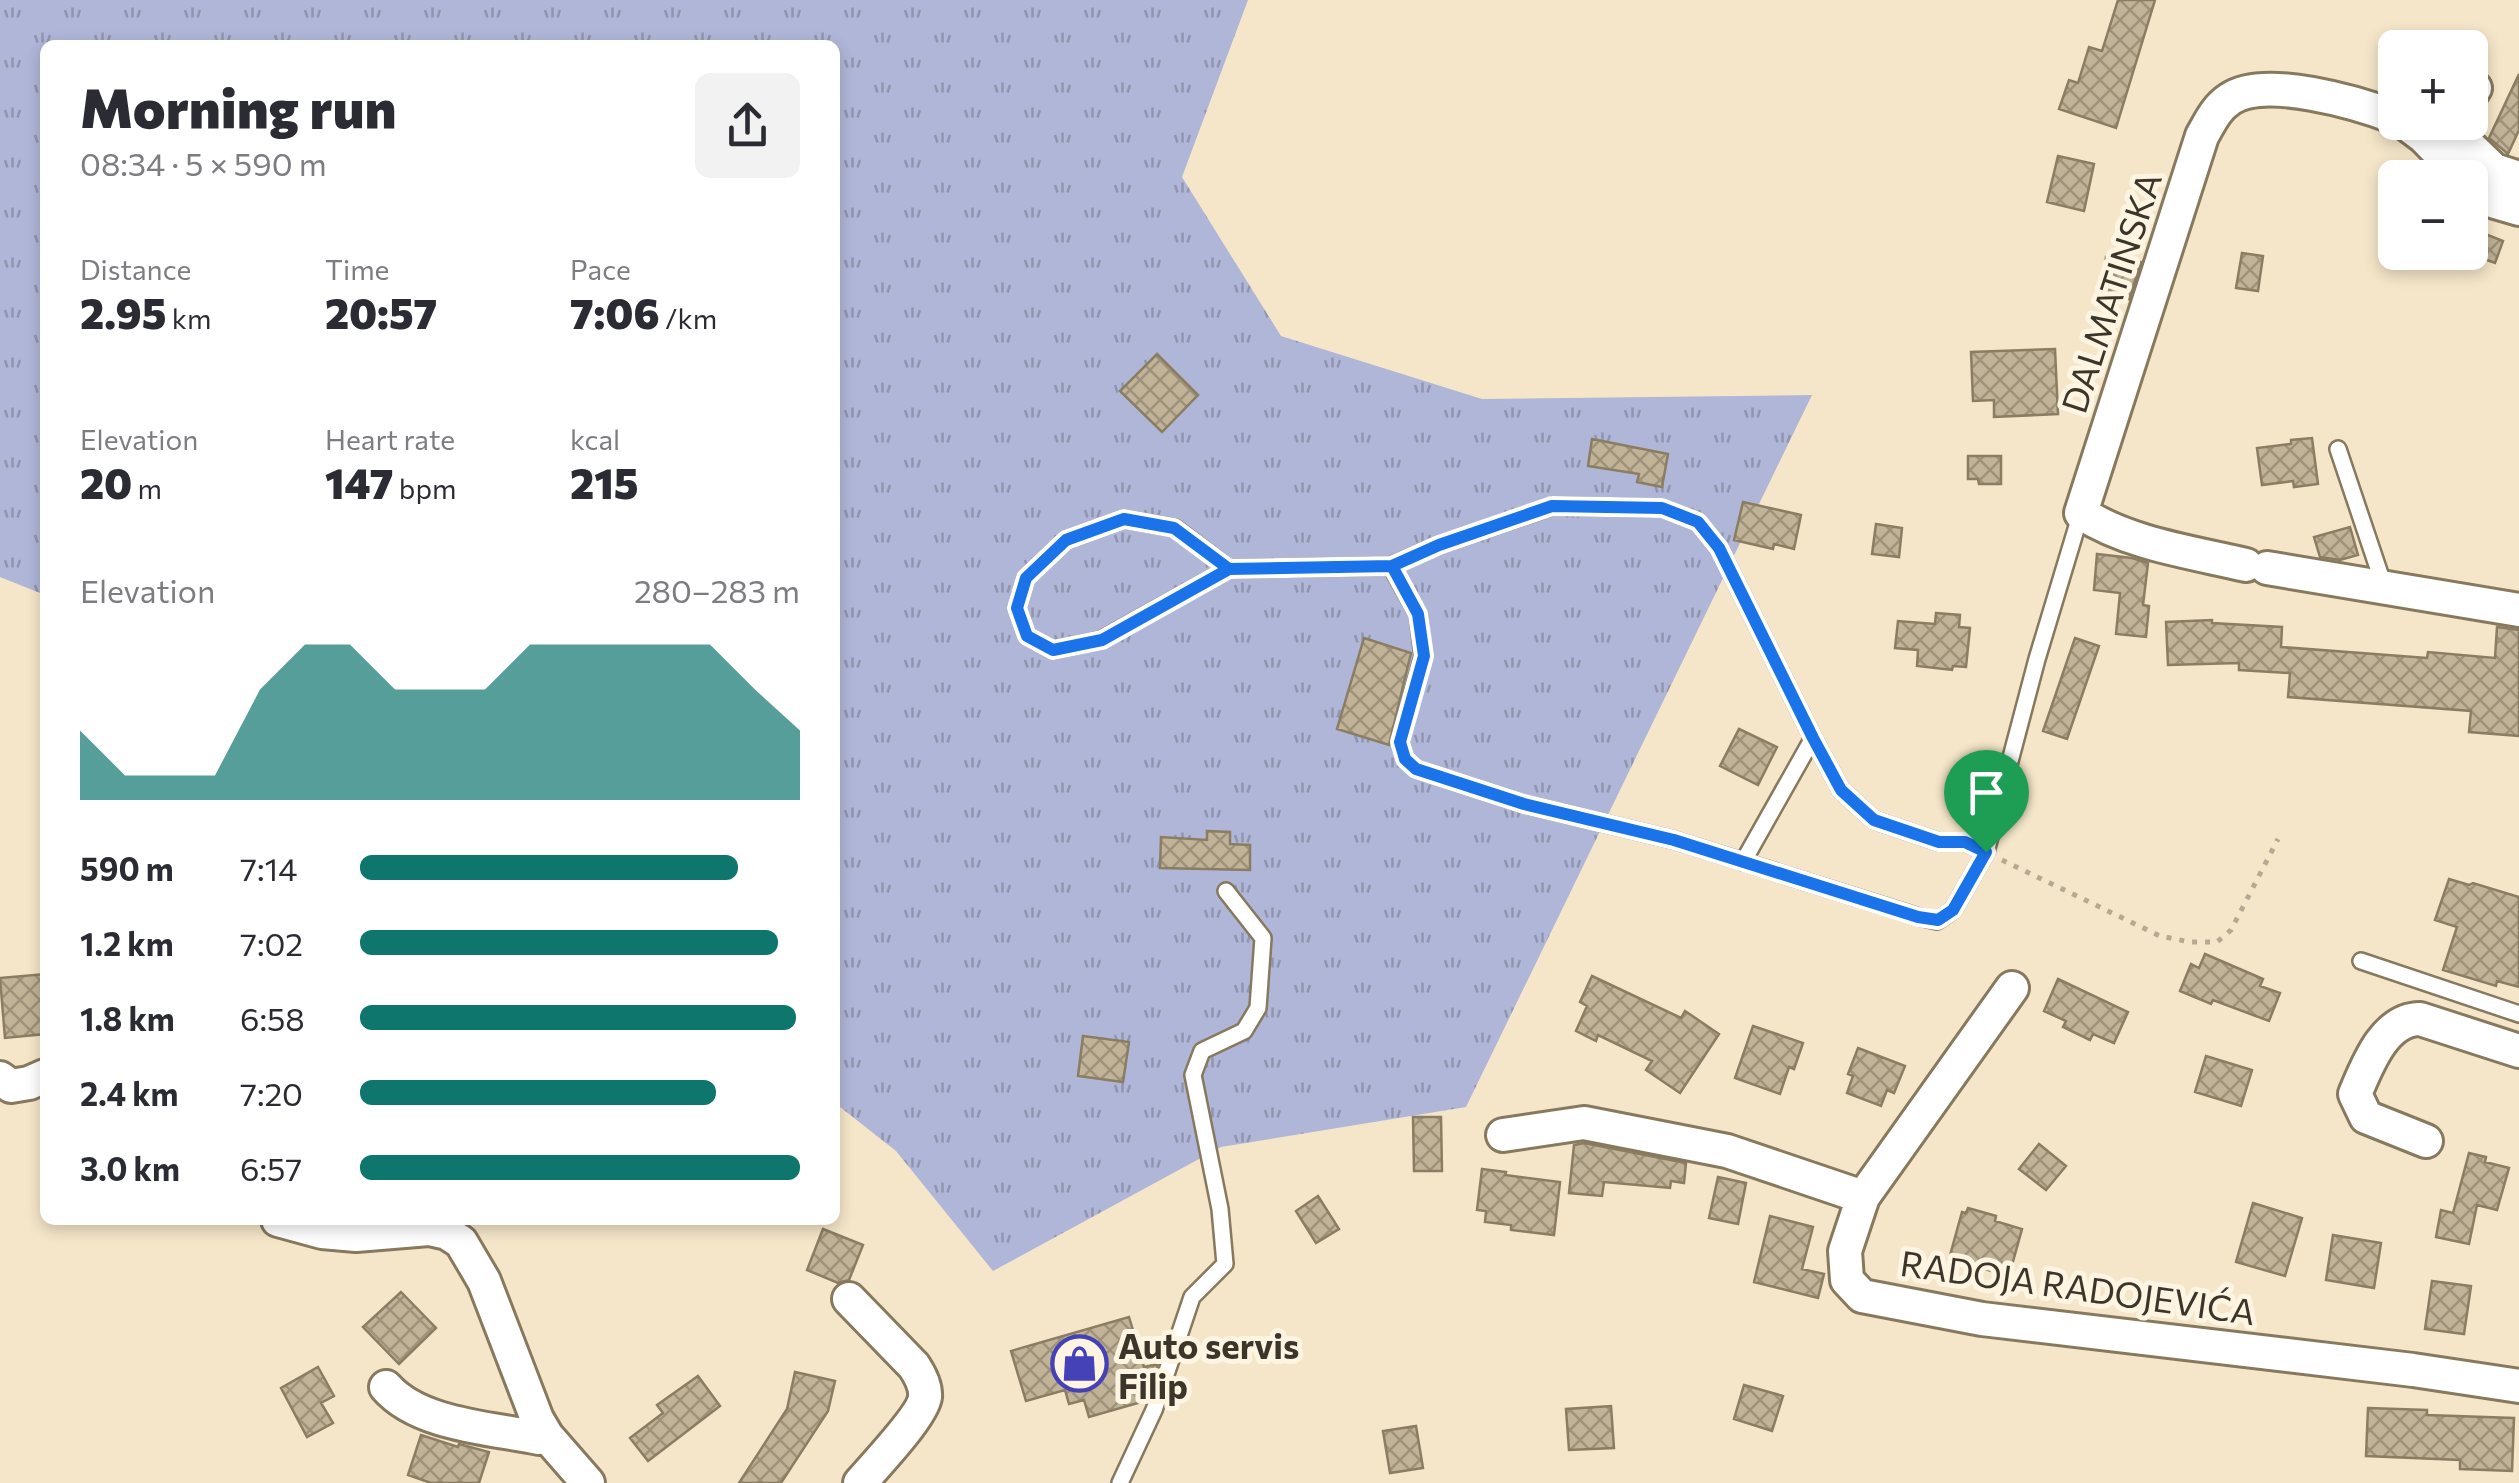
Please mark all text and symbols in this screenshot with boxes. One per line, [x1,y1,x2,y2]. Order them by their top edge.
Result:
map controls [2378,30,2488,270]
button: + [2378,30,2488,140]
text: Morning run [80,72,396,139]
button: share [695,73,800,178]
text: 08:34 · 5 × 590 m [80,143,327,183]
button: − [2378,160,2488,270]
street label: DALMATINSKA [2051,166,2169,418]
text: Distance [80,252,191,286]
text: Time [325,252,389,286]
text: Pace [570,252,631,286]
text: 2.95 [80,286,166,338]
text: 20:57 [325,286,437,338]
text: 7:06 [570,286,660,338]
text: km [166,301,211,335]
text: /km [660,301,717,335]
text: Elevation [80,422,198,456]
text: Heart rate [325,422,455,456]
text: kcal [570,422,620,456]
text: 20 [80,456,132,508]
text: 147 [325,456,393,508]
text: 215 [570,456,639,508]
text: m [132,471,162,505]
text: bpm [393,471,456,505]
text: Elevation [80,570,215,610]
text: 280–283 m [634,570,800,610]
pin [1944,750,2029,853]
icon: arrive [1959,765,2014,820]
text: 590 m [80,848,174,888]
text: 7:14 [240,848,297,888]
text: 1.2 km [80,923,174,963]
text: 7:02 [240,923,303,963]
text: 1.8 km [80,998,175,1038]
text: 6:58 [240,998,305,1038]
text: 2.4 km [80,1073,178,1113]
text: 7:20 [240,1073,303,1113]
text: 3.0 km [80,1148,180,1188]
text: 6:57 [240,1148,302,1188]
street label: RADOJA RADOJEVIĆA [1898,1240,2258,1332]
place label: Auto servis Filip [1118,1323,1299,1406]
shop icon: Auto servis Filip [1049,1334,1109,1394]

